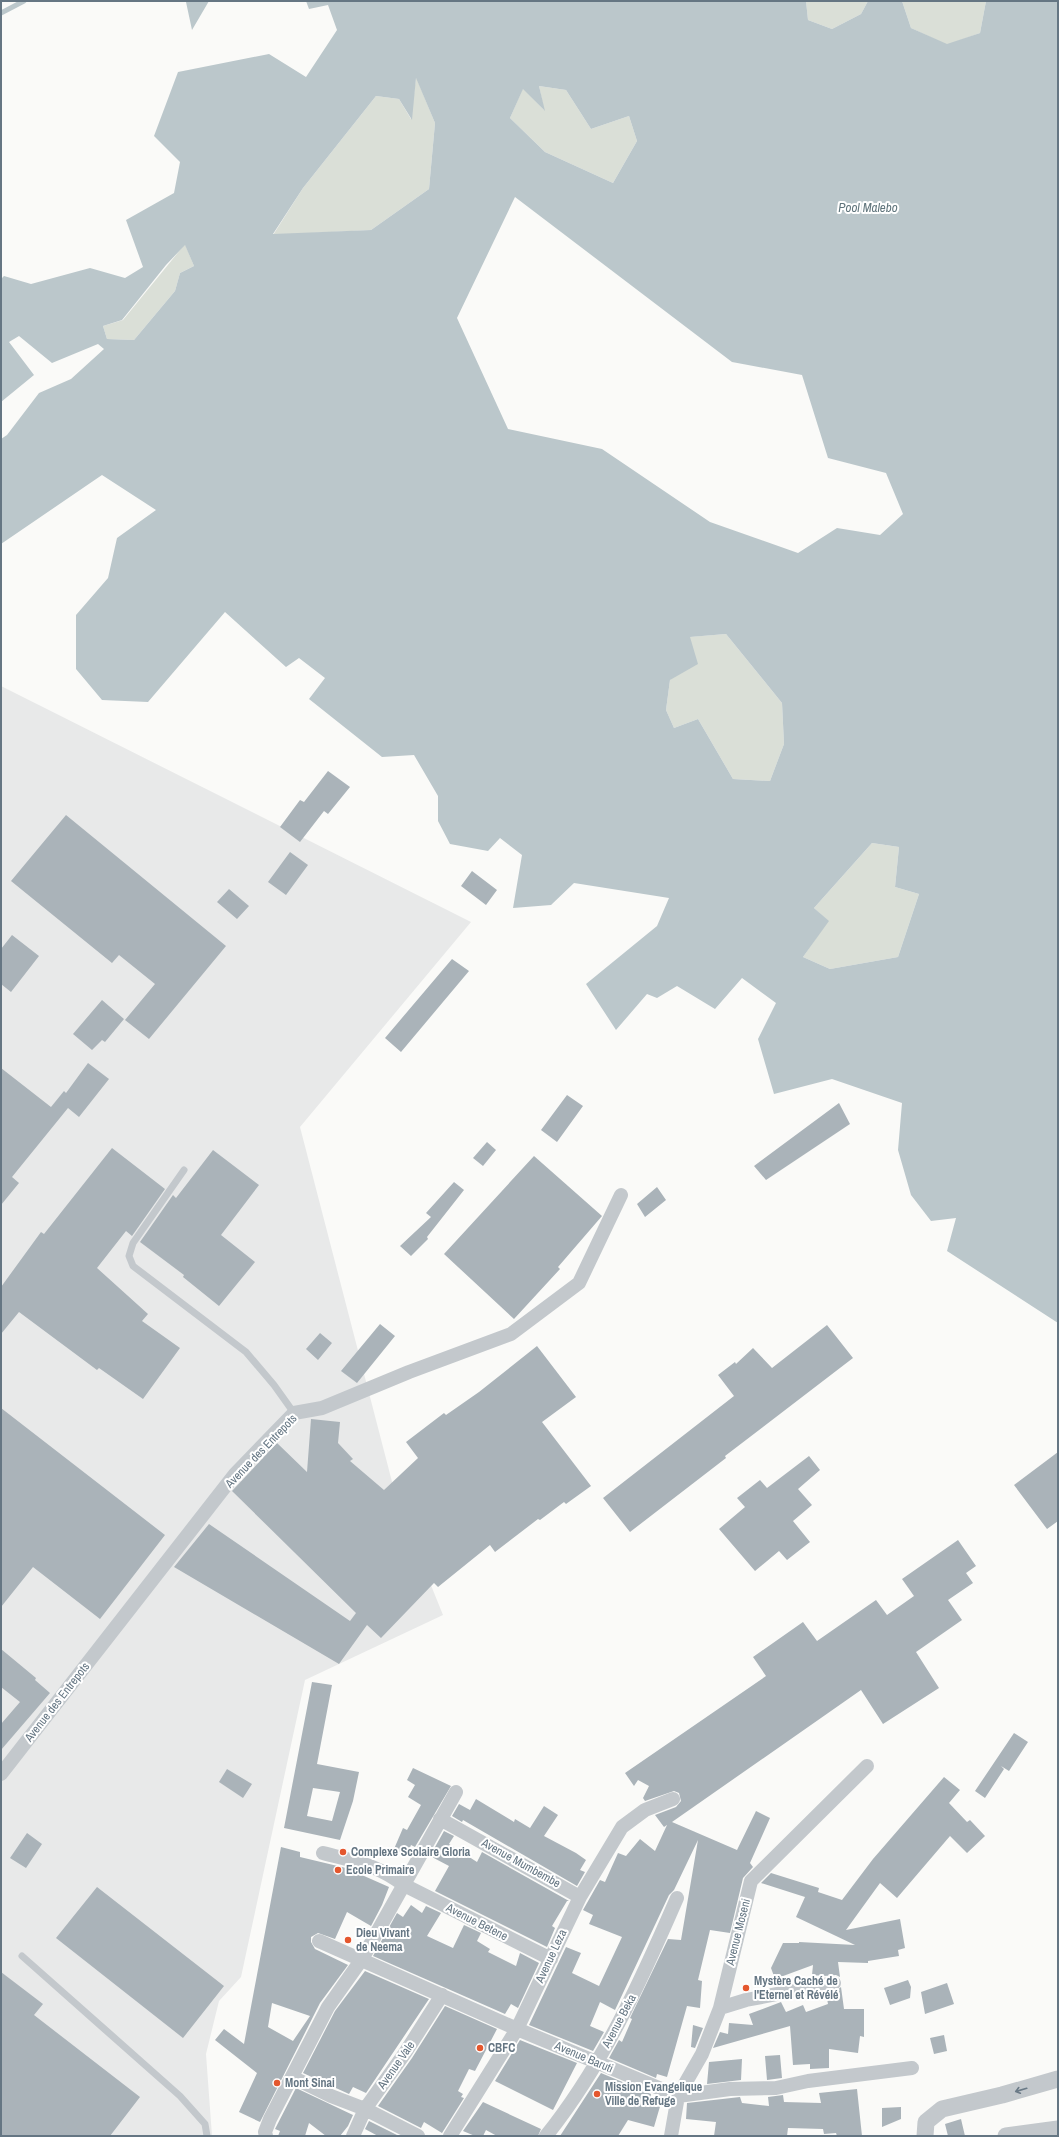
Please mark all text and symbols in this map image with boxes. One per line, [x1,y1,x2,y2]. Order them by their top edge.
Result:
water label: Pool Malebo [838,199,898,216]
street label: Avenue des Entrepots [221,1411,300,1492]
street label: Avenue des Entrepots [20,1659,93,1746]
street label: Avenue Mumbembe [478,1834,563,1891]
place label: Complexe Scolaire Gloria [351,1844,471,1860]
marker: Complexe Scolaire Gloria [338,1847,348,1857]
place label: Ecole Primaire [346,1862,415,1878]
marker: Ecole Primaire [333,1865,343,1875]
street label: Avenue Moseni [722,1897,754,1968]
street label: Avenue Betene [443,1899,511,1944]
place label: Dieu Vivant de Neema [356,1925,410,1955]
street label: Avenue Leza [531,1926,571,1986]
marker: Dieu Vivant de Neema [343,1935,353,1945]
place label: Mystère Caché de l'Eternel et Révélé [754,1973,839,2003]
marker: Mystère Caché de l'Eternel et Révélé [741,1983,751,1993]
street label: Avenue Beka [598,1991,640,2051]
street label: Avenue Baruti [551,2037,616,2077]
street label: Avenue Vale [373,2038,418,2093]
place label: CBFC [488,2040,515,2056]
marker: CBFC [475,2043,485,2053]
place label: Mont Sinai [285,2075,335,2091]
marker: Mont Sinai [272,2078,282,2088]
place label: Mission Evangelique Ville de Refuge [605,2079,703,2109]
one-way arrow [1014,2087,1027,2094]
marker: Mission Evangelique Ville de Refuge [592,2089,602,2099]

